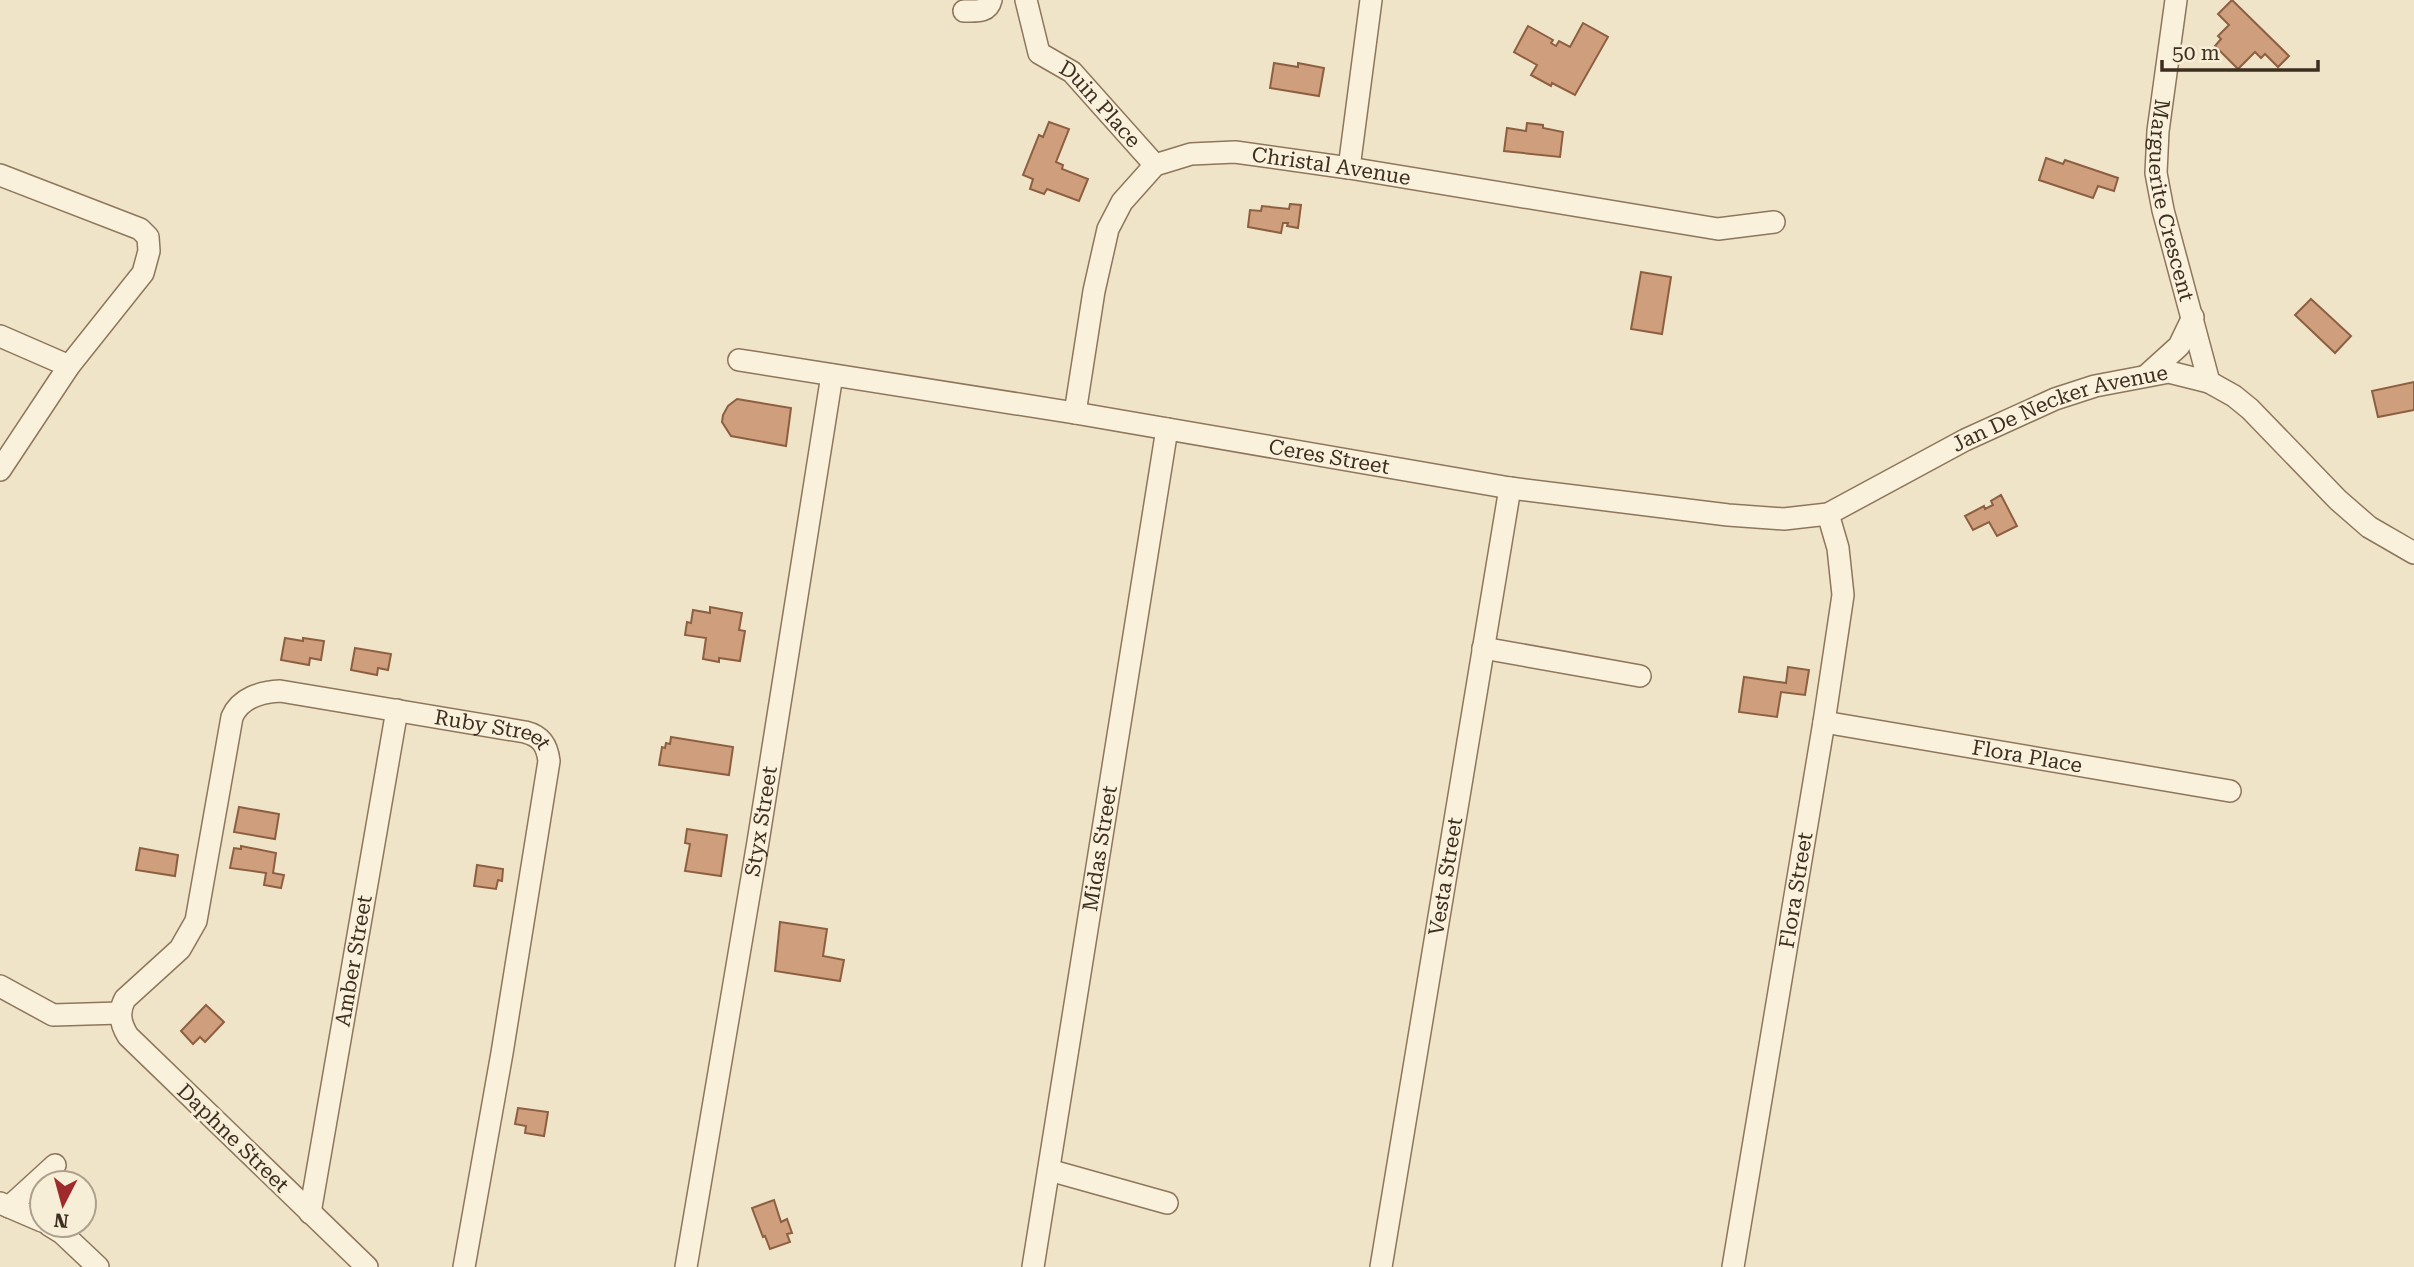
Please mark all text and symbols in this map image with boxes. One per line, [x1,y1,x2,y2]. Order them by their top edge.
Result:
scale bar [2162,28,2318,72]
text: 50 m [2172,41,2220,65]
street label: Duin Place [1055,55,1146,152]
street label: Marguerite Crescent [2144,98,2199,304]
street label: Christal Avenue [1250,142,1412,190]
street label: Jan De Necker Avenue [1947,360,2170,457]
street label: Ceres Street [1267,435,1392,479]
street label: Ruby Street [433,705,556,754]
street label: Flora Place [1970,735,2084,778]
street label: Styx Street [740,764,782,878]
street label: Midas Street [1078,783,1122,913]
street label: Vesta Street [1424,815,1467,937]
street label: Flora Street [1774,830,1817,950]
street label: Amber Street [330,893,377,1028]
street label: Daphne Street [172,1079,294,1197]
north arrow [28,1169,98,1239]
text: N [52,1208,70,1233]

